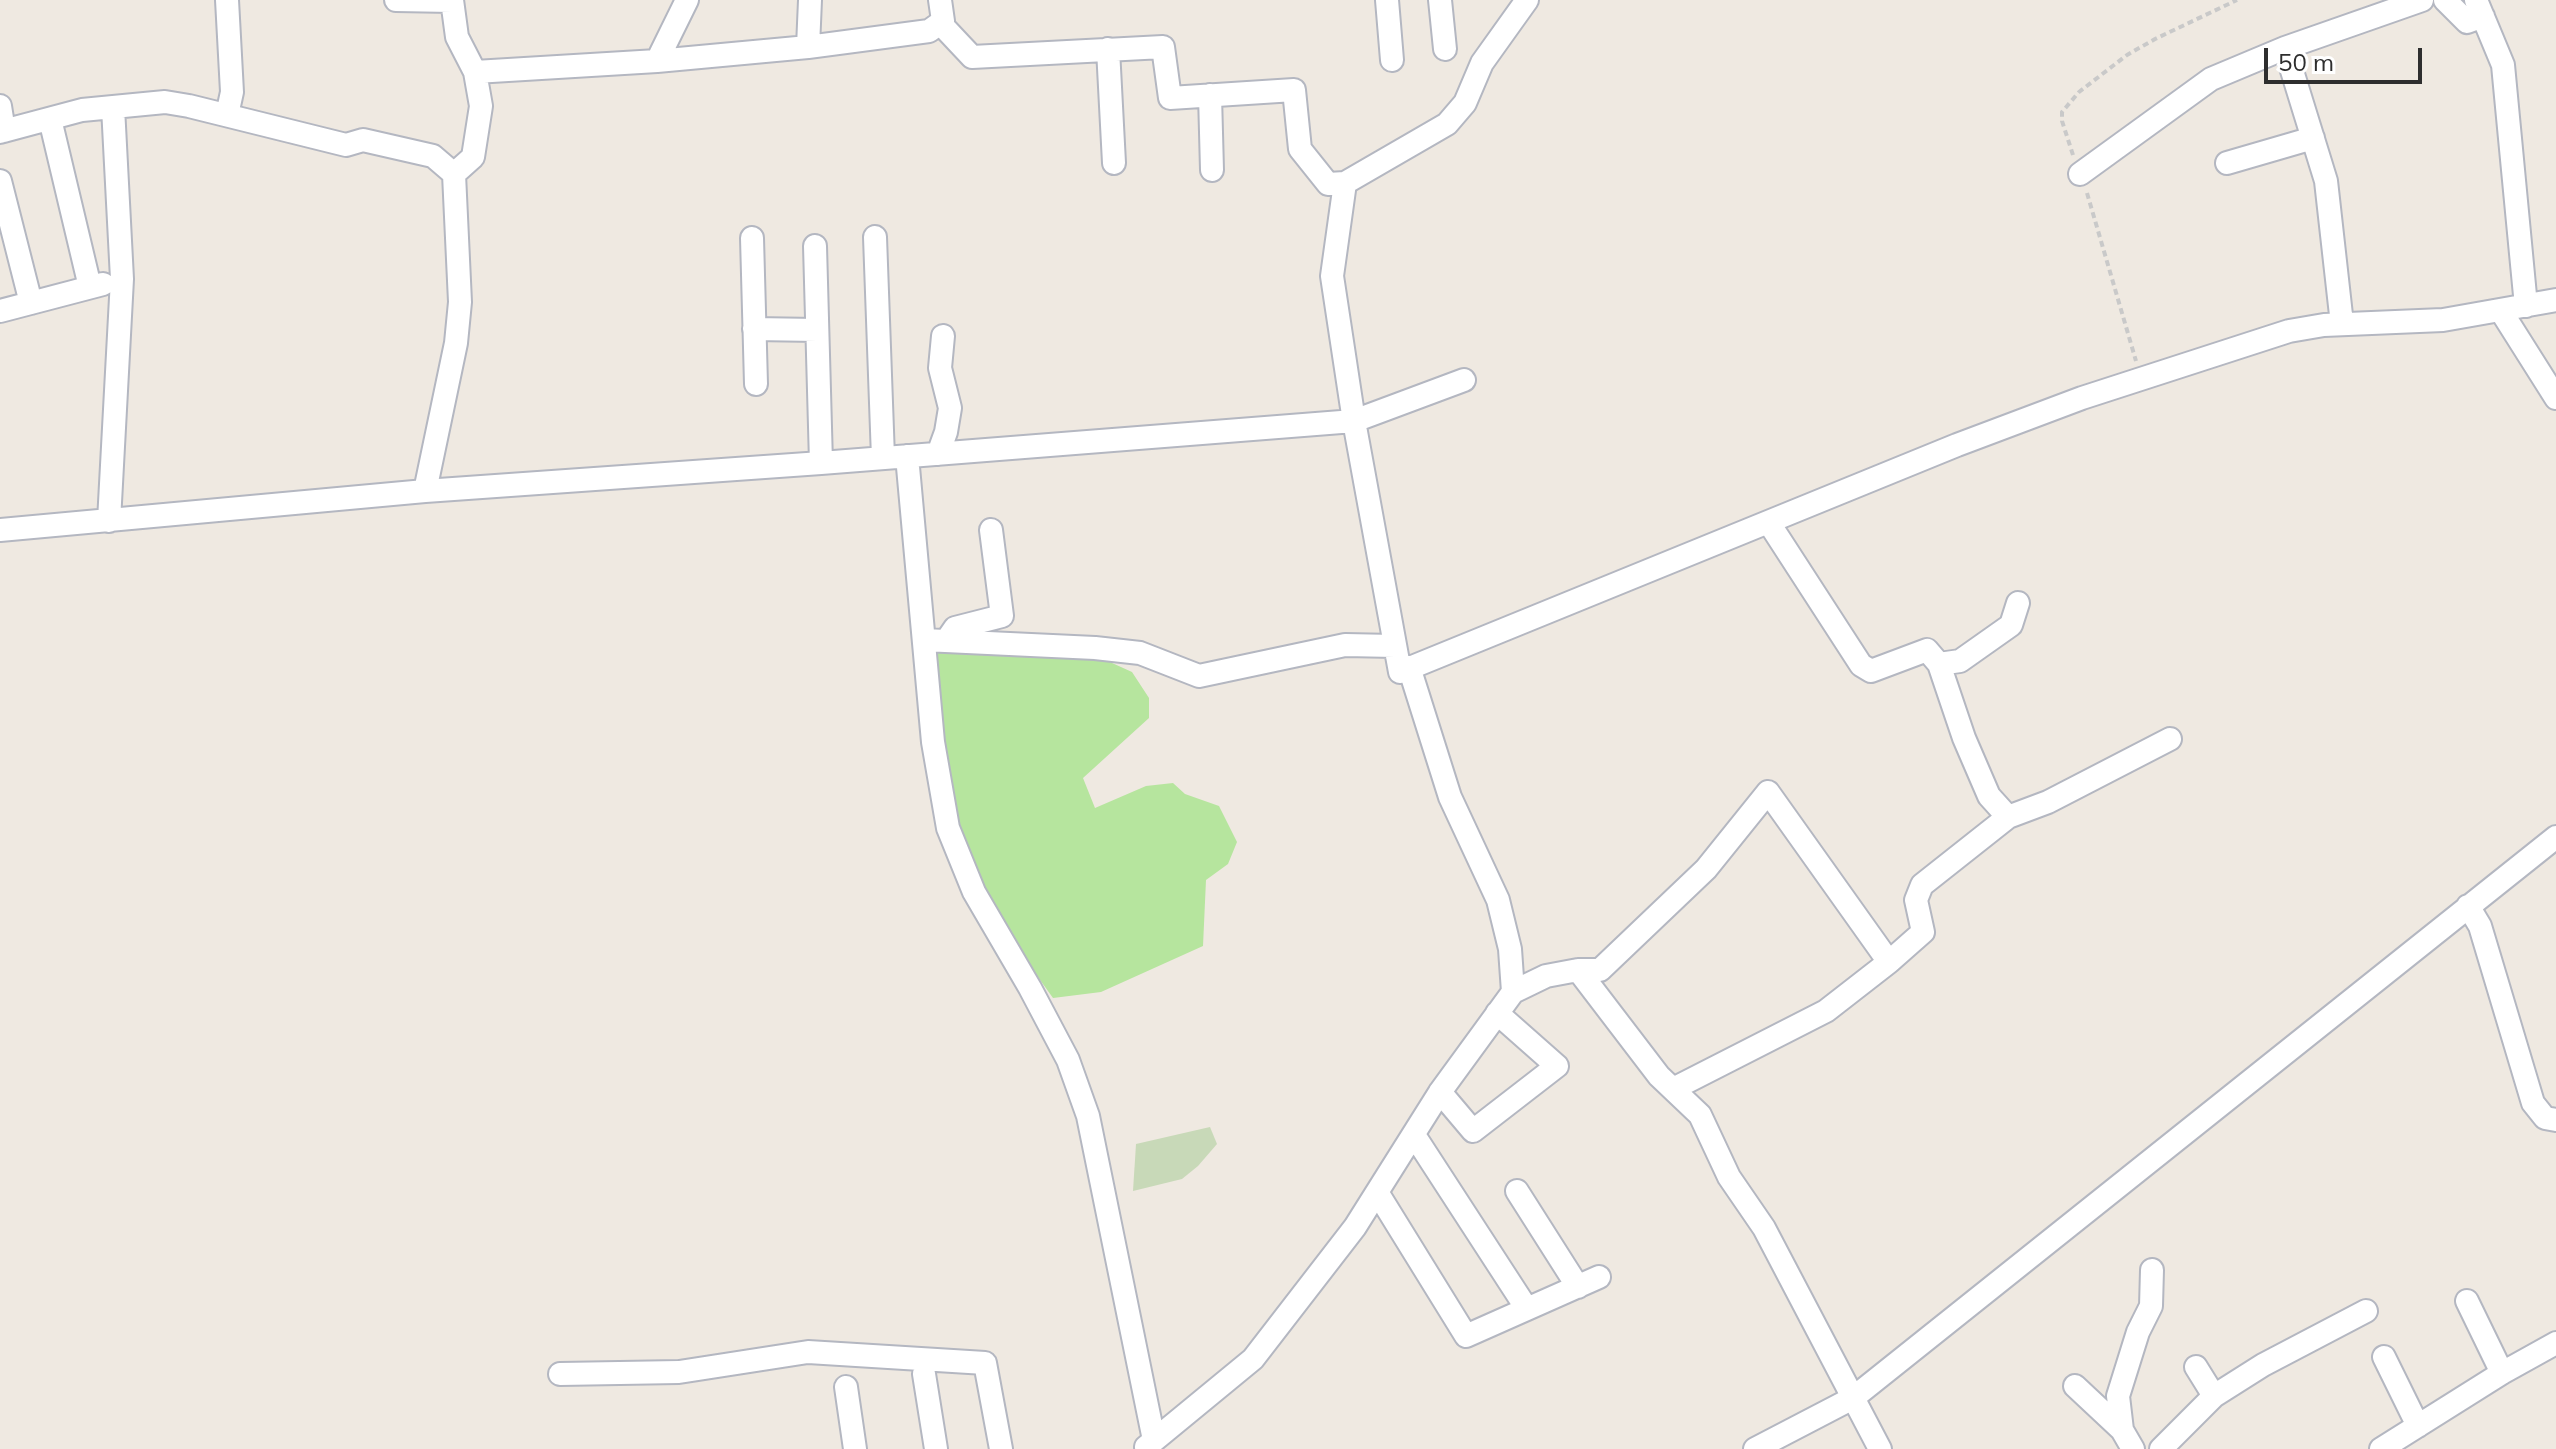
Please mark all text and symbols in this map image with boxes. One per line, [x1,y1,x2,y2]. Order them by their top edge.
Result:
scale bar [2268,32,2426,82]
text: 50 m [2278,47,2334,77]

